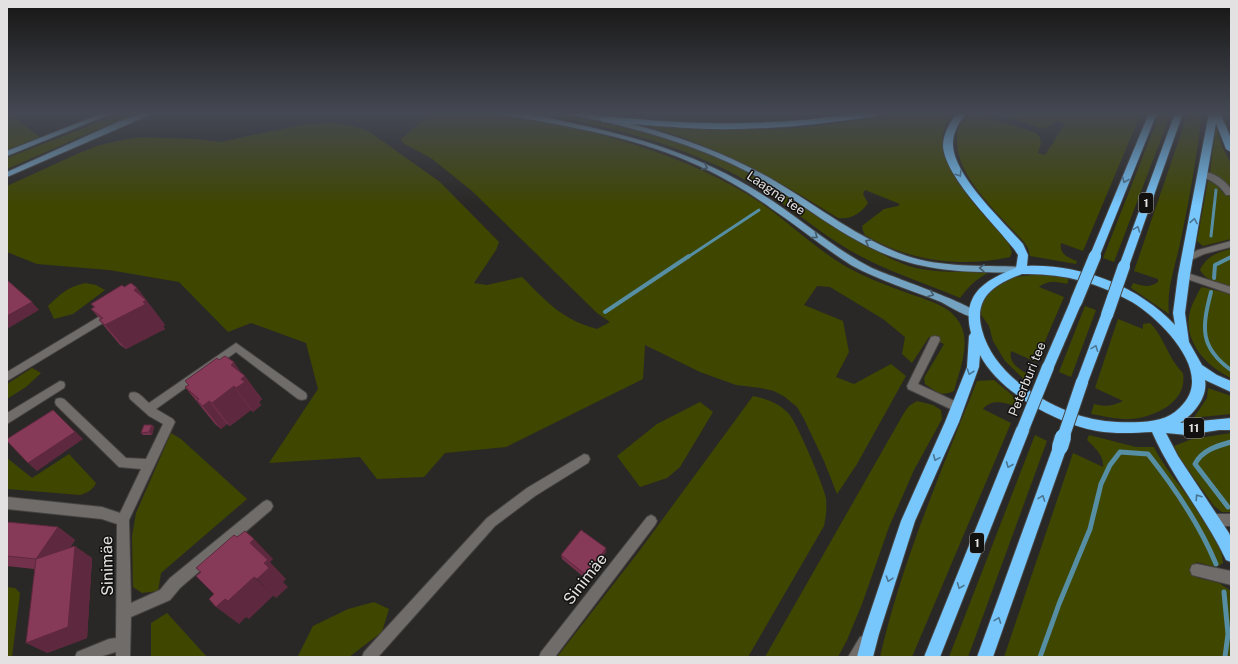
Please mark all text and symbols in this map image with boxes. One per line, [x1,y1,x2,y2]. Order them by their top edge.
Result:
one-way arrow [702,162,709,170]
street label: Laagna tee [744,168,808,218]
one-way arrow [954,169,961,176]
one-way arrow [1122,176,1130,183]
road number: 1 [1139,193,1153,213]
one-way arrow [1189,218,1197,224]
one-way arrow [1132,226,1140,233]
one-way arrow [811,231,818,238]
one-way arrow [864,239,872,247]
one-way arrow [979,264,985,273]
one-way arrow [927,289,934,298]
street label: Peterburi tee [1005,340,1049,418]
one-way arrow [1090,345,1098,352]
one-way arrow [967,369,975,376]
road number: 11 [1184,418,1204,438]
one-way arrow [933,454,941,461]
one-way arrow [1005,462,1013,469]
one-way arrow [1195,494,1203,501]
one-way arrow [1037,495,1046,502]
road number: 1 [970,533,984,553]
street label: Sinimäe [97,536,117,596]
street label: Sinimäe [559,550,611,608]
one-way arrow [885,575,894,582]
one-way arrow [957,583,965,590]
one-way arrow [994,617,1002,624]

